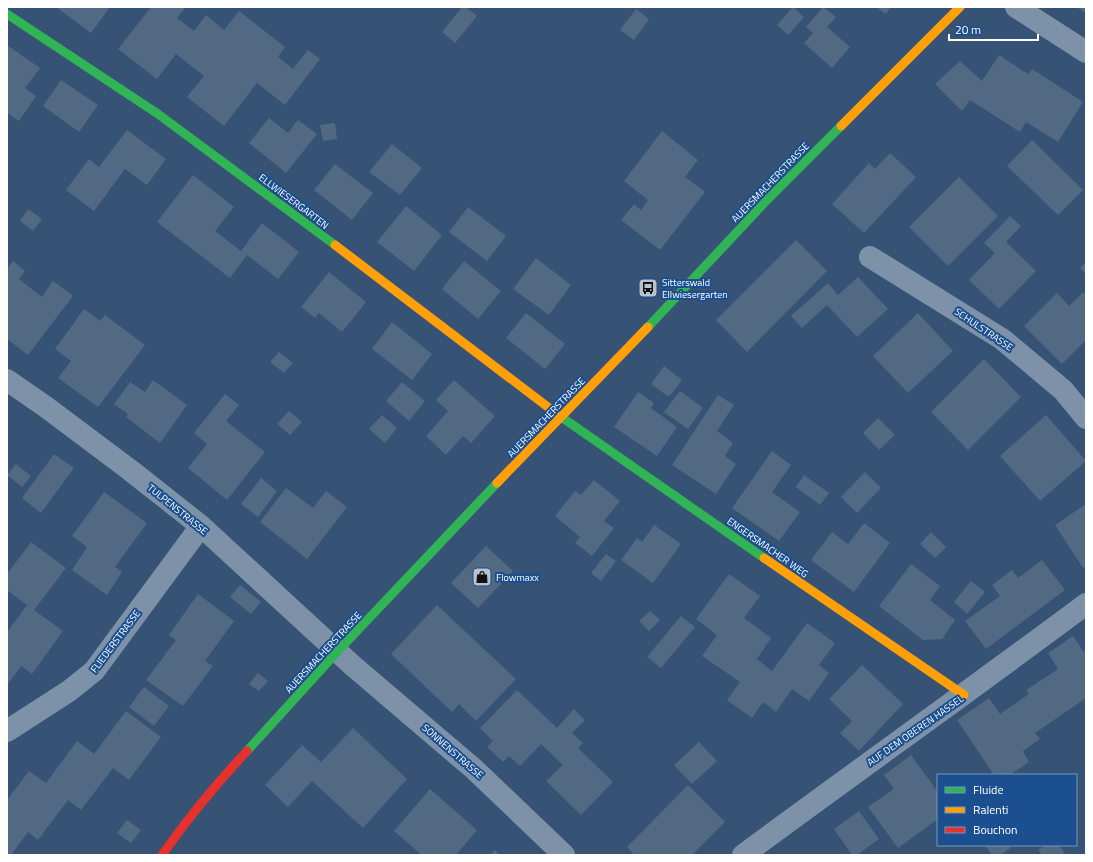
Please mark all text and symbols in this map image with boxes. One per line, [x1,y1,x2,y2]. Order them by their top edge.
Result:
scale bar [949,16,1038,42]
text: 20 m [955,20,981,39]
street label: AUERSMACHERSTRASSE [728,138,813,226]
street label: ELLWIESERGARTEN [256,170,332,233]
place label: Sitterswald Ellwiesergarten [662,275,728,302]
bus stop icon: Sitterswald Ellwiesergarten [637,277,659,299]
street label: SCHULSTRASSE [951,304,1016,355]
street label: AUERSMACHERSTRASSE [504,373,589,461]
street label: TULPENSTRASSE [144,480,211,539]
street label: ENGERSMACHER WEG [724,514,811,581]
shop icon: Flowmaxx [471,566,493,588]
place label: Flowmaxx [496,570,539,585]
street label: FLIEDERSTRASSE [87,606,144,676]
street label: AUERSMACHERSTRASSE [282,608,366,696]
street label: AUF DEM OBEREN HASSEL [864,691,967,770]
street label: SONNENSTRASSE [419,720,487,783]
legend [937,774,1077,846]
text: Fluide [973,780,1004,799]
text: Ralenti [973,800,1008,819]
text: Bouchon [973,820,1018,839]

